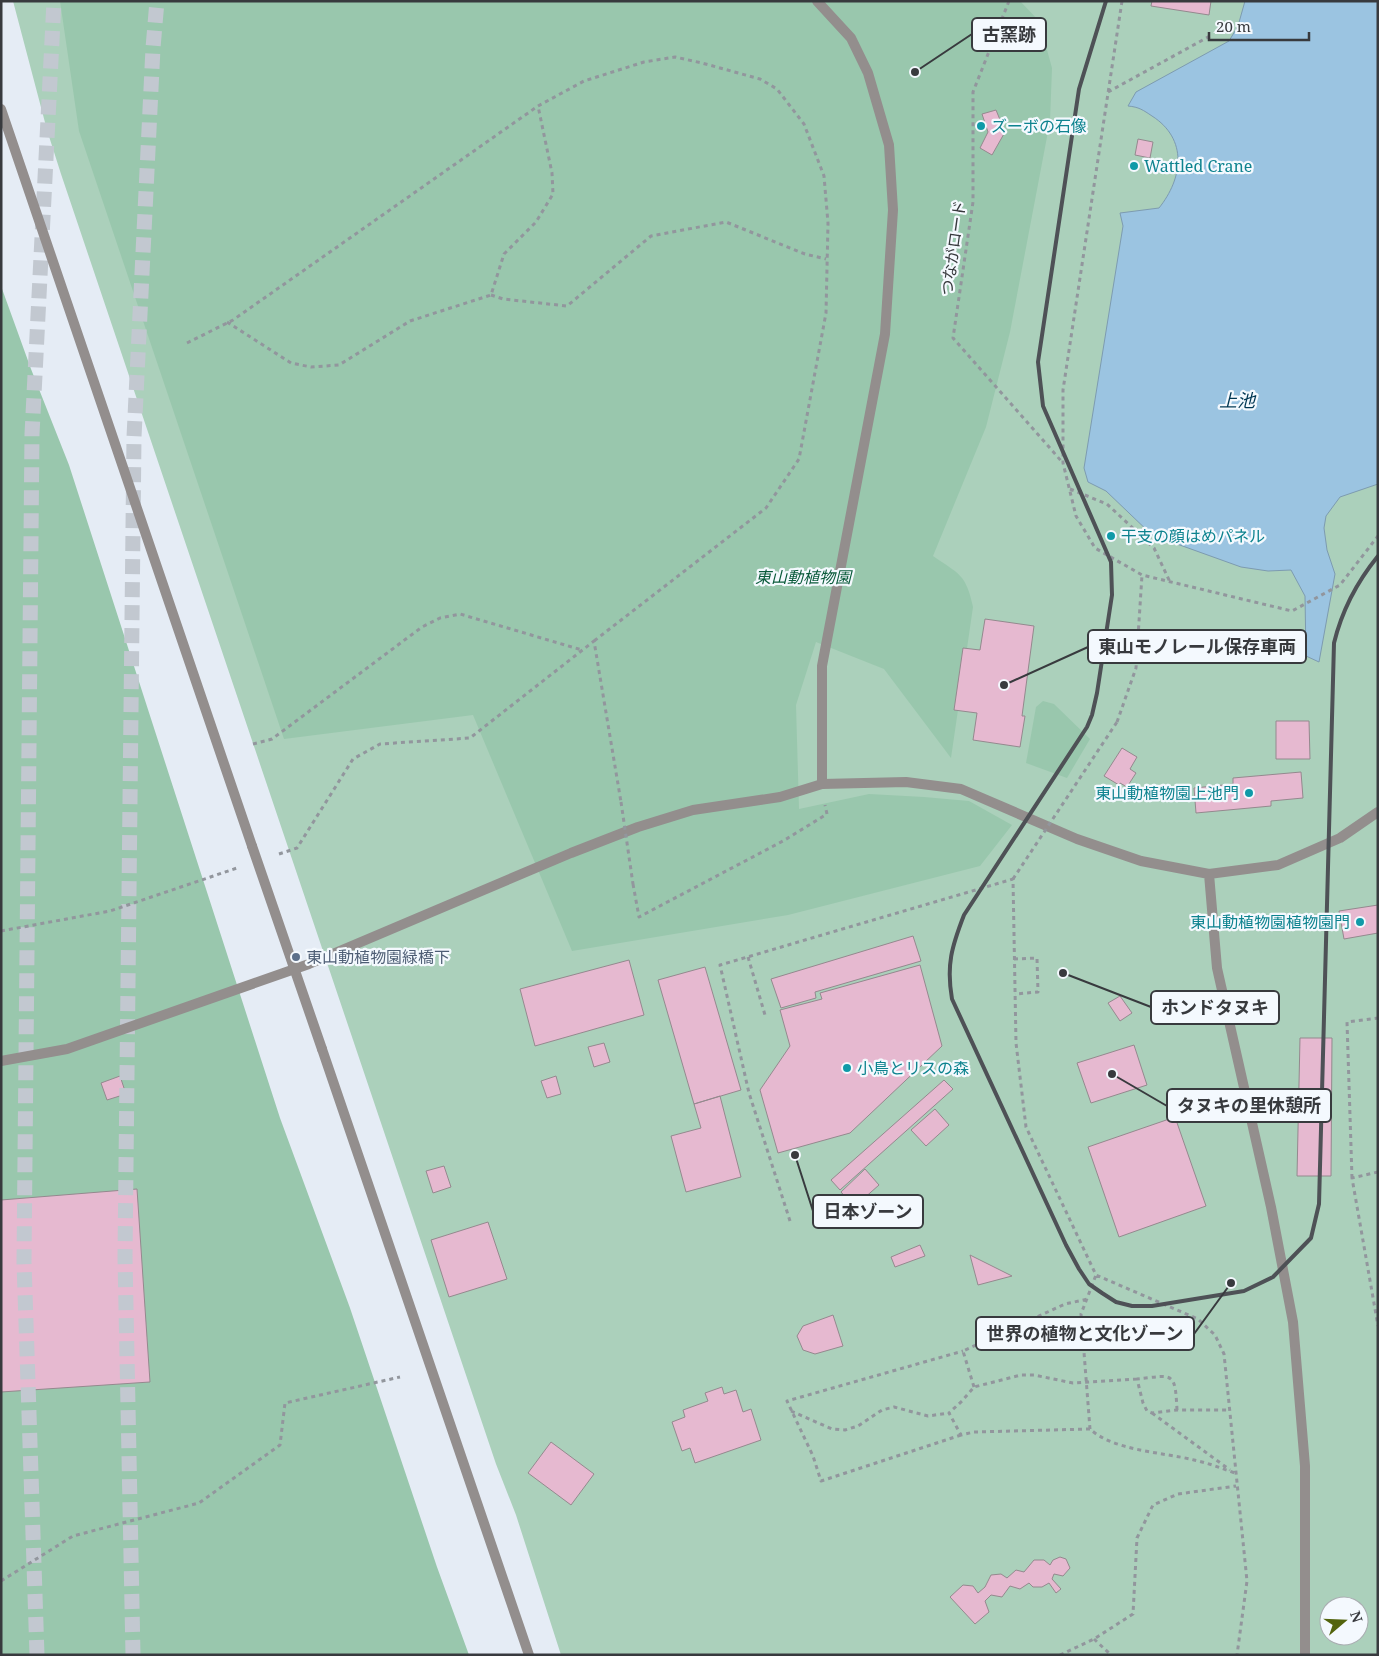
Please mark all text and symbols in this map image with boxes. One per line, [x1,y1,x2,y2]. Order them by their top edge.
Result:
scale bar [1209,10,1309,42]
text: 20 m [1216,16,1251,36]
callout: 古窯跡 [972,18,1046,51]
text: 古窯跡 [982,22,1036,46]
place label: ズーボの石像 [991,115,1087,137]
marker: ズーボの石像 [975,120,987,132]
place label: Wattled Crane [1144,155,1252,177]
marker: Wattled Crane [1128,160,1140,172]
street label: つながロード [935,199,971,297]
water label: 上池 [1219,388,1257,412]
place label: 干支の顔はめパネル [1121,525,1265,547]
marker: 干支の顔はめパネル [1105,530,1117,542]
park label: 東山動植物園 [755,566,853,588]
callout: 東山モノレール保存車両 [1088,630,1306,663]
text: 東山モノレール保存車両 [1098,634,1296,658]
place label: 東山動植物園上池門 [1095,782,1239,804]
marker: 東山動植物園上池門 [1243,787,1255,799]
place label: 東山動植物園植物園門 [1190,911,1350,933]
marker: 東山動植物園植物園門 [1354,916,1366,928]
place label: 東山動植物園緑橋下 [306,946,450,968]
marker: 東山動植物園緑橋下 [290,951,302,963]
callout: ホンドタヌキ [1151,991,1279,1024]
text: ホンドタヌキ [1161,995,1269,1019]
place label: 小鳥とリスの森 [857,1057,969,1079]
marker: 小鳥とリスの森 [841,1062,853,1074]
callout: タヌキの里休憩所 [1167,1089,1331,1122]
text: タヌキの里休憩所 [1177,1093,1321,1117]
callout: 日本ゾーン [813,1195,923,1228]
text: 日本ゾーン [823,1199,913,1223]
callout: 世界の植物と文化ゾーン [976,1317,1194,1350]
text: 世界の植物と文化ゾーン [986,1321,1184,1345]
north arrow [1319,1596,1369,1646]
text: N [1346,1608,1368,1625]

